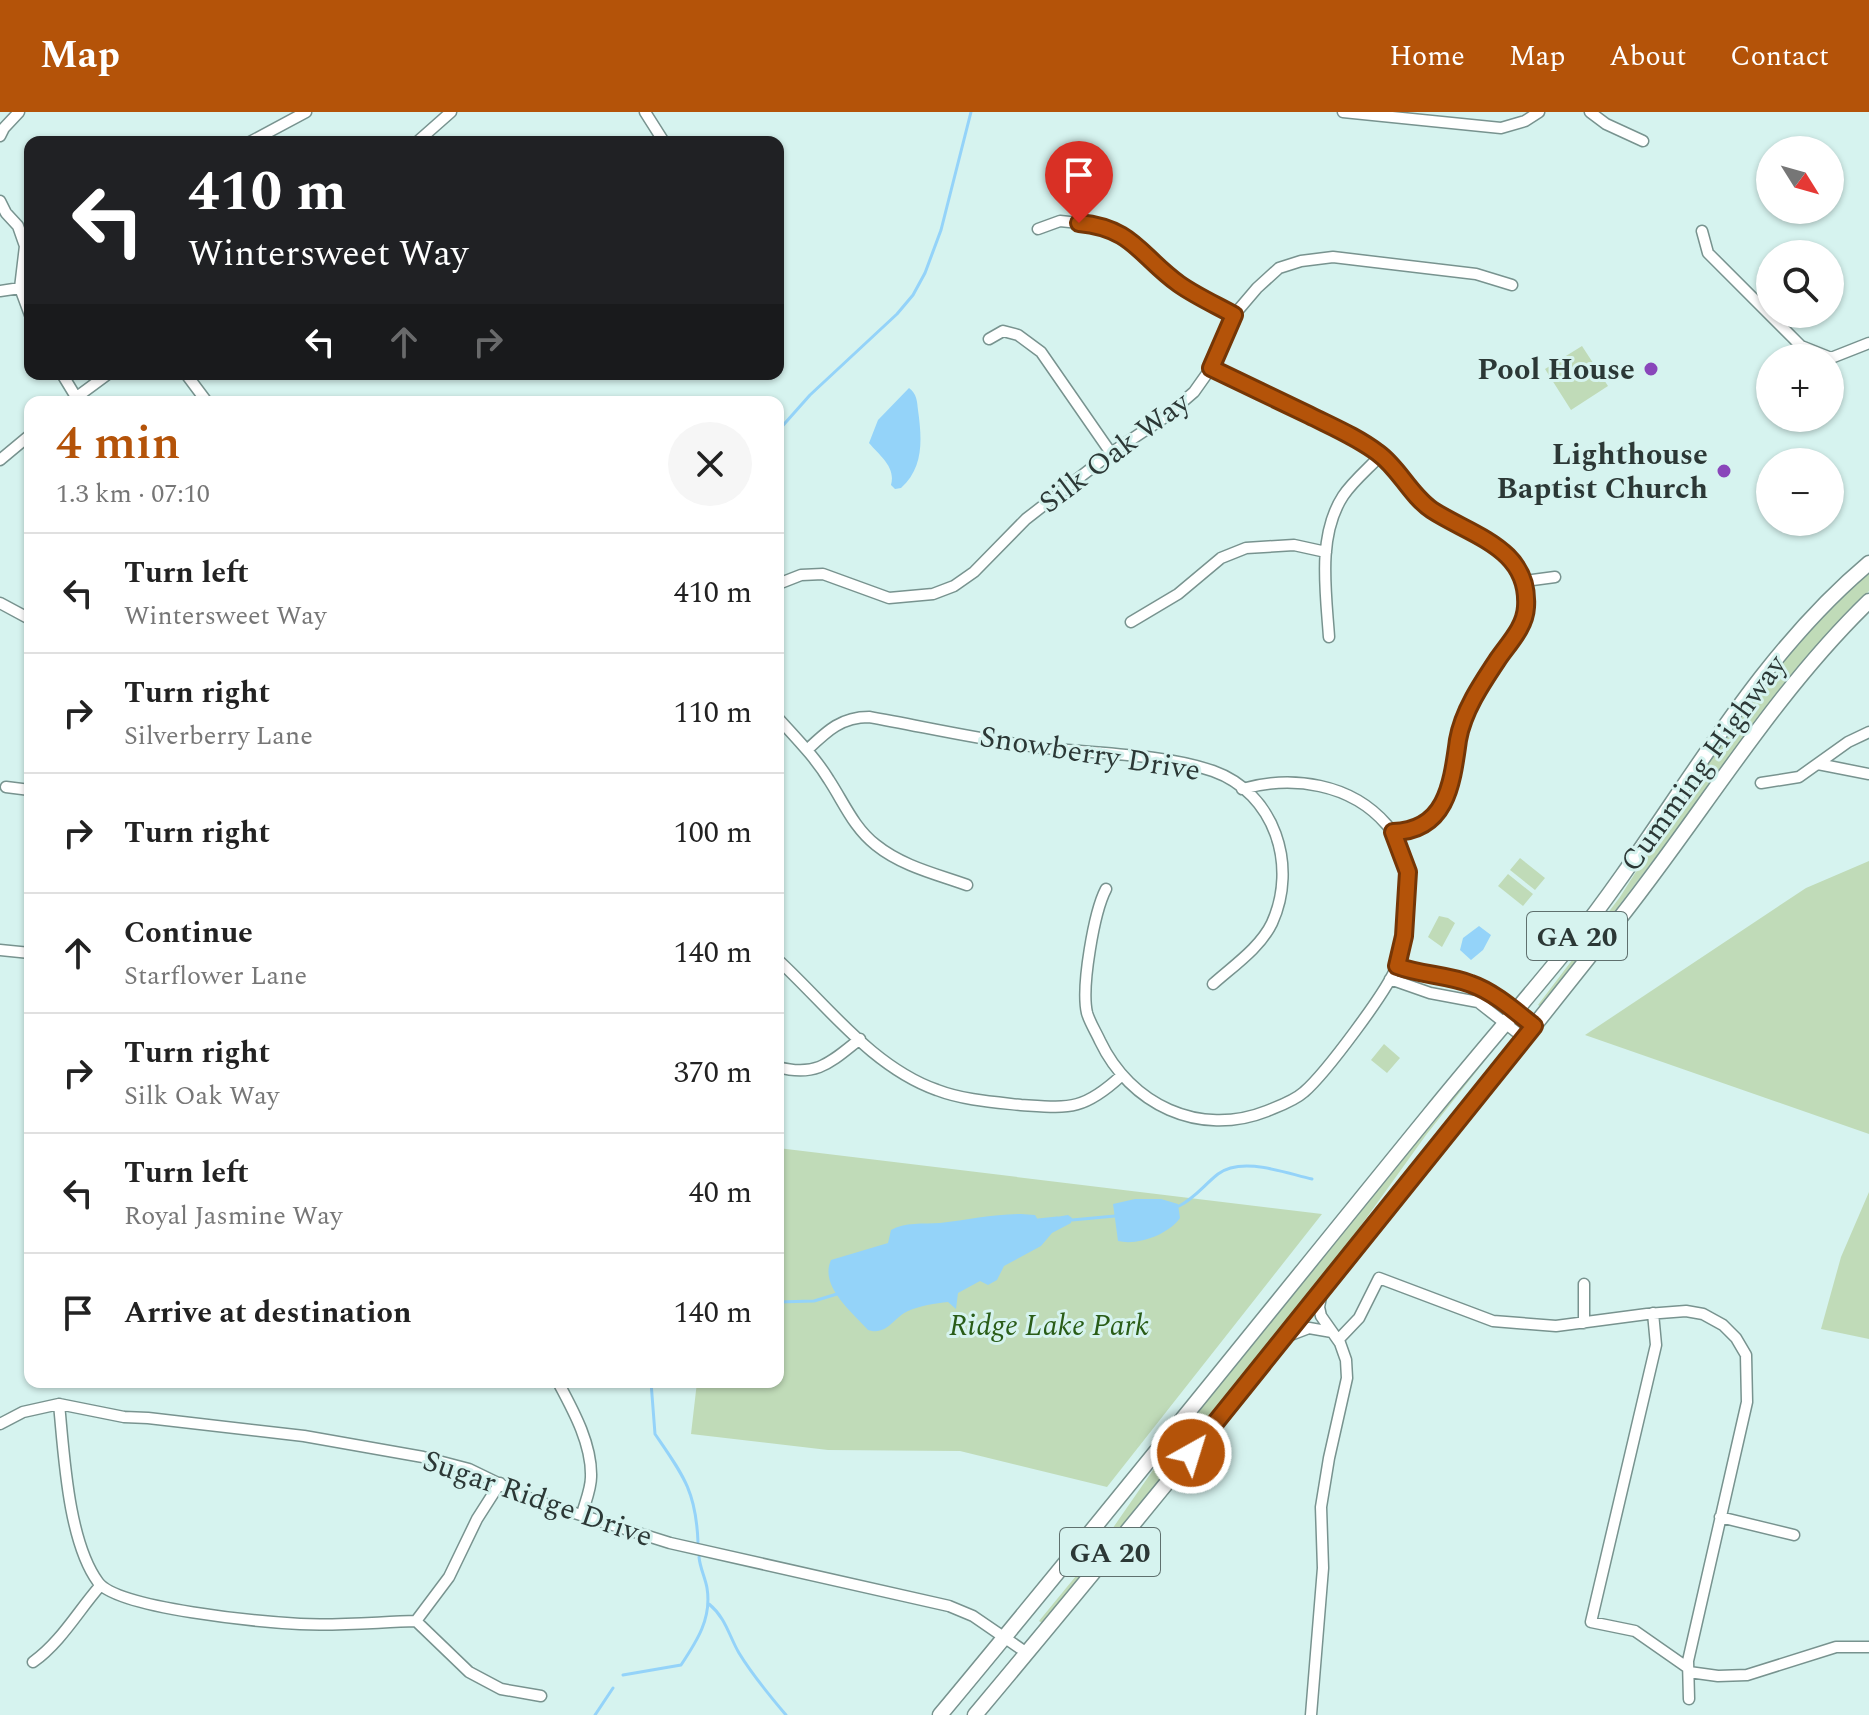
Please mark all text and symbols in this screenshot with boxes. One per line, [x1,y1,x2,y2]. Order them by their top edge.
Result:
text: Map [40,27,120,85]
text: Home [1389,35,1465,78]
text: Map [1509,35,1565,78]
text: About [1609,35,1686,78]
text: Contact [1730,35,1829,78]
north arrow [1756,136,1844,224]
map controls [1756,136,1844,536]
pin [1045,141,1113,223]
text: 410 m [188,150,347,235]
icon: arrive [1057,153,1101,197]
icon: left [56,168,160,272]
text: Wintersweet Way [188,227,468,282]
button: search [1756,240,1844,328]
icon: left [298,320,342,364]
icon: ahead [382,320,426,364]
icon: right [466,320,510,364]
button: + [1756,344,1844,432]
place label: Pool House [1477,347,1635,393]
marker: Pool House [1642,360,1660,378]
street label: Silk Oak Way [1029,380,1201,525]
text: 4 min [56,407,181,480]
button: close [668,422,752,506]
place label: Lighthouse Baptist Church [1497,432,1708,512]
button: − [1756,448,1844,536]
marker: Lighthouse Baptist Church [1715,462,1733,480]
text: 1.3 km · 07:10 [56,474,210,514]
text: Turn left [124,550,249,596]
text: 410 m [674,570,752,616]
icon: left [56,571,100,615]
text: Wintersweet Way [124,596,326,636]
street label: Cumming Highway [1609,644,1799,882]
text: Turn right [124,670,270,716]
text: 110 m [674,690,752,736]
icon: right [56,691,100,735]
street label: Snowberry Drive [976,714,1203,794]
text: Silverberry Lane [124,716,313,756]
text: Turn right [124,810,270,856]
text: 100 m [674,810,752,856]
icon: right [56,811,100,855]
text: Continue [124,910,253,956]
road number: GA 20 [1527,912,1627,960]
text: 140 m [674,930,752,976]
icon: ahead [56,931,100,975]
text: Starflower Lane [124,956,307,996]
text: Turn right [124,1030,270,1076]
text: 370 m [674,1050,752,1096]
icon: right [56,1051,100,1095]
text: Silk Oak Way [124,1076,279,1116]
text: Turn left [124,1150,249,1196]
text: 40 m [689,1170,752,1216]
icon: left [56,1171,100,1215]
text: Royal Jasmine Way [124,1196,342,1236]
text: Arrive at destination [124,1290,411,1336]
text: 140 m [674,1290,752,1336]
icon: arrive [56,1291,100,1335]
park label: Ridge Lake Park [949,1303,1149,1349]
position arrow [1149,1411,1233,1495]
street label: Sugar Ridge Drive [416,1438,659,1560]
road number: GA 20 [1060,1528,1160,1576]

